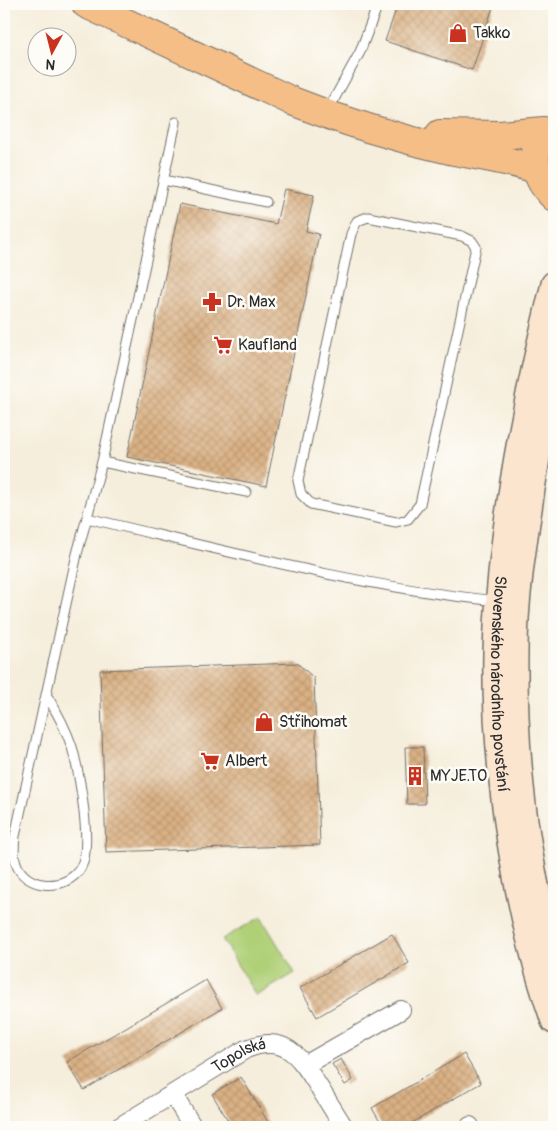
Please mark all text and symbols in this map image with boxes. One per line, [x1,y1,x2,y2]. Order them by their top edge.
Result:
shop icon: Takko [447,22,469,44]
place label: Takko [473,23,511,43]
north arrow [28,28,78,78]
text: N [45,55,56,73]
pharmacy icon: Dr. Max [201,291,223,313]
place label: Dr. Max [227,292,276,312]
supermarket icon: Kaufland [212,334,234,356]
place label: Kaufland [238,335,297,355]
street label: Slovenského národního povstání [486,575,513,793]
shop icon: Střihomat [253,711,275,733]
place label: Střihomat [279,712,348,732]
supermarket icon: Albert [199,750,221,772]
place label: Albert [225,751,268,771]
building icon: MYJE.TO [404,765,426,787]
place label: MYJE.TO [430,766,487,786]
street label: Topolská [208,1034,267,1077]

